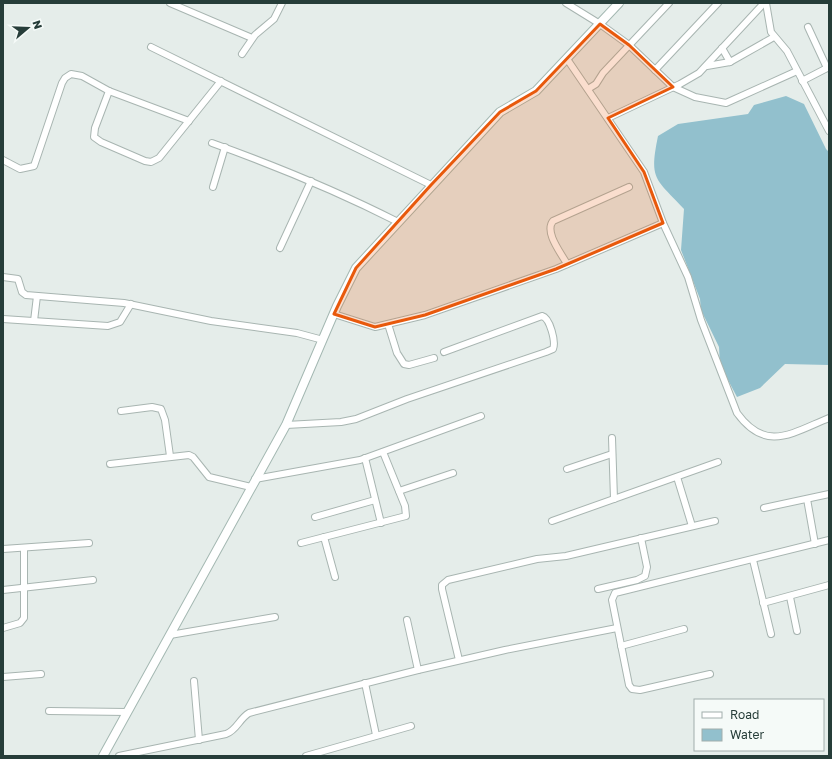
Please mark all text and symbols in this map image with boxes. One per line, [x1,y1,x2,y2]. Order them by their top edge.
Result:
north arrow [8,8,48,48]
text: N [30,19,45,31]
legend [694,699,824,751]
text: Road [730,707,759,722]
text: Water [730,727,764,742]

